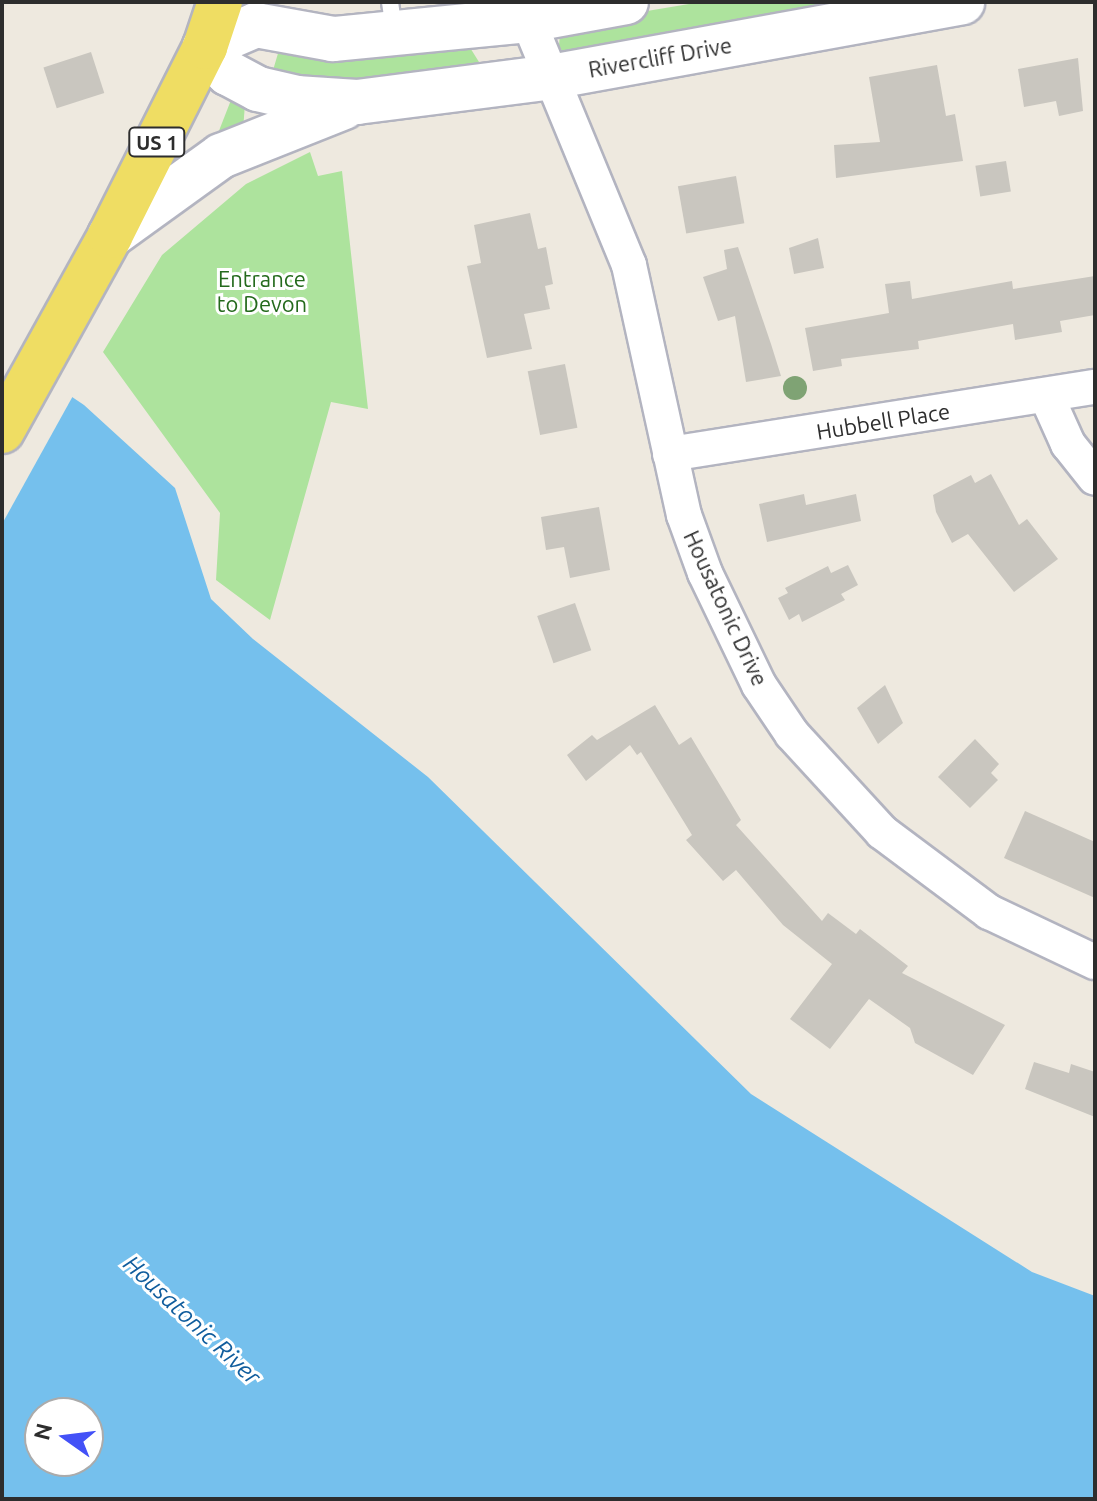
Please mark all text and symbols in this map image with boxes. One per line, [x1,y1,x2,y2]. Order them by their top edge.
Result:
street label: Rivercliff Drive [586,31,734,83]
road number: US 1 [127,126,187,158]
park label: Entrance to Devon [217,265,307,316]
street label: Hubbell Place [814,397,952,445]
street label: Housatonic Drive [678,526,774,690]
water label: Housatonic River [117,1249,267,1391]
north arrow [24,1397,104,1477]
text: N [28,1421,56,1443]

